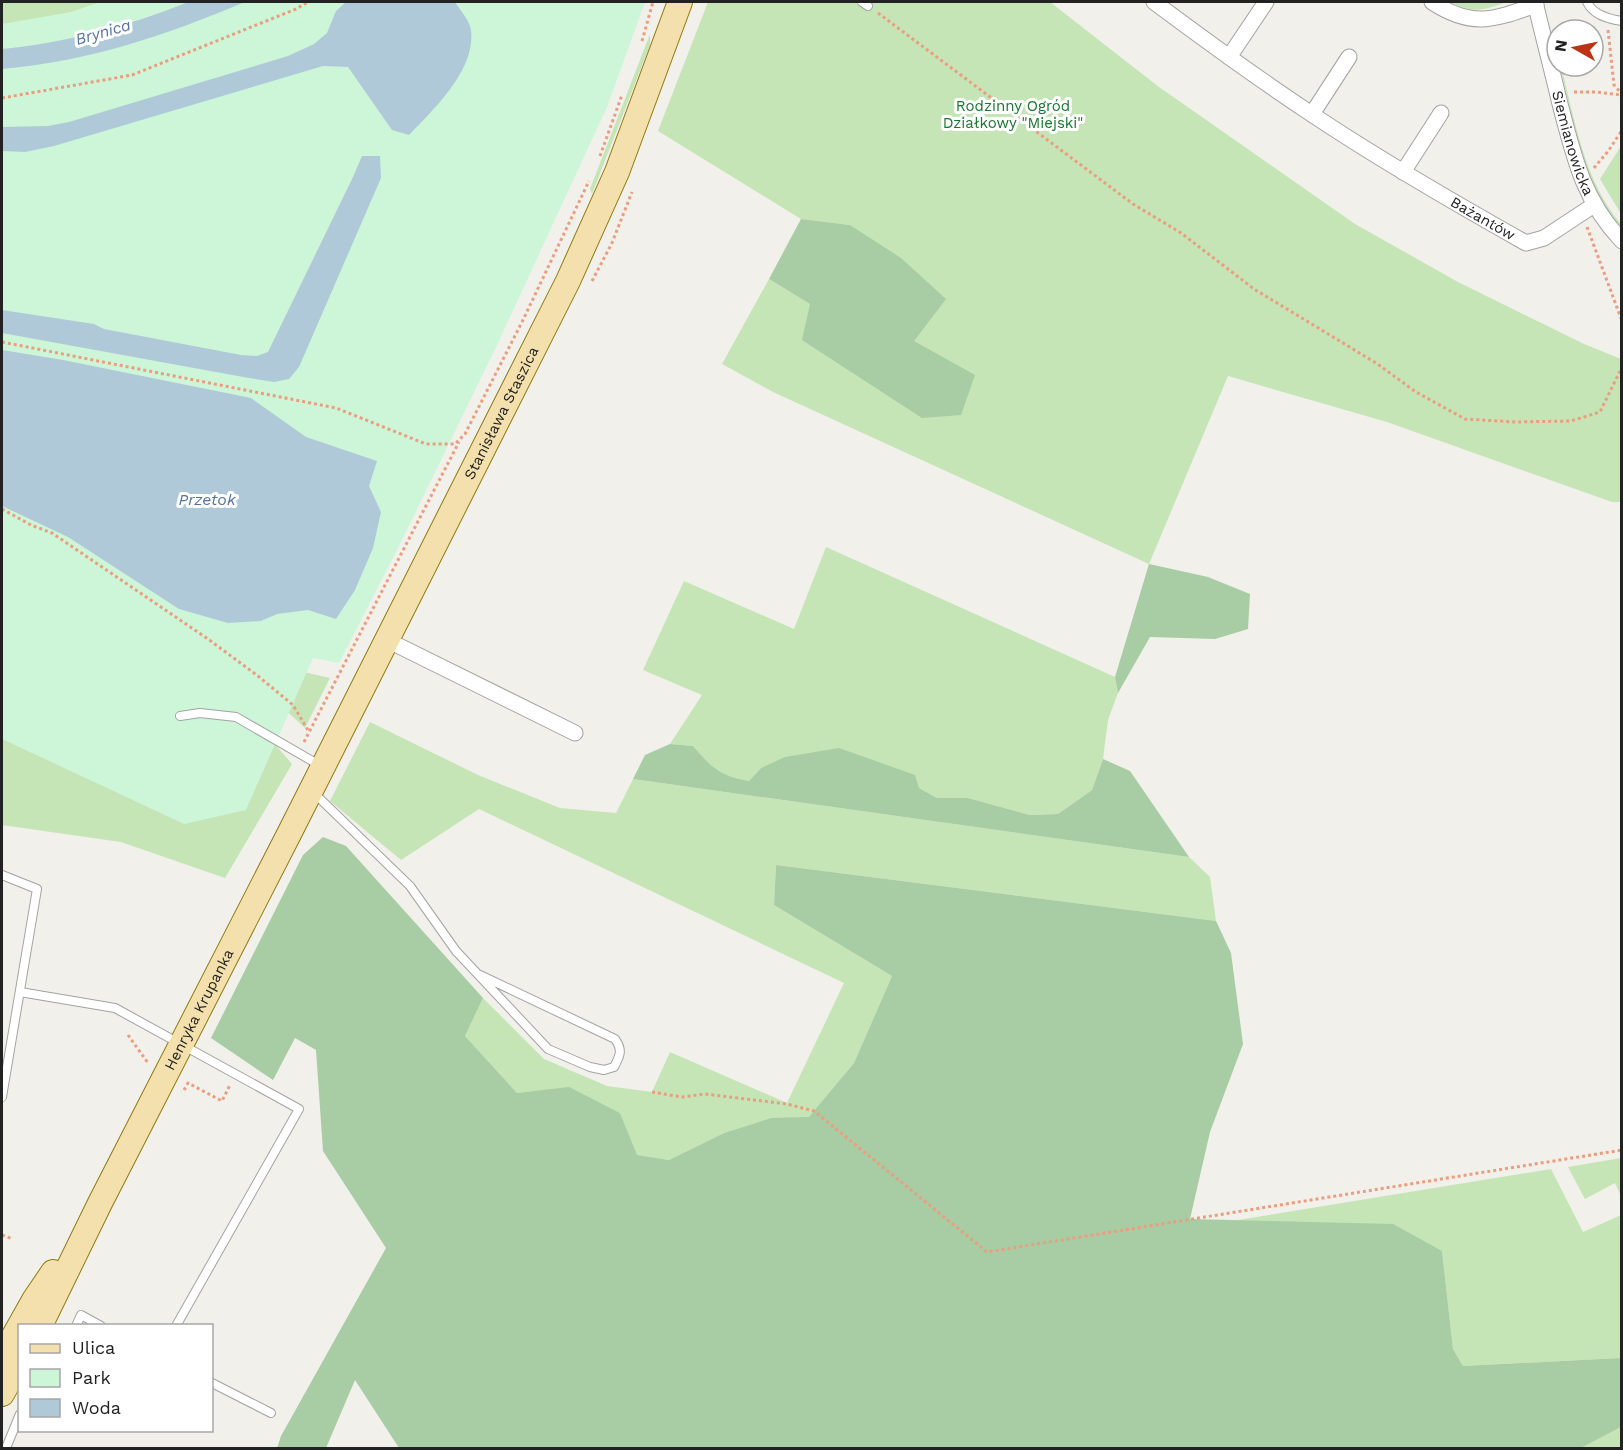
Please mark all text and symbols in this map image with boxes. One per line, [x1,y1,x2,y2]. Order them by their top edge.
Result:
water label: Brynica [73,15,133,49]
north arrow [1545,18,1605,78]
text: N [1550,38,1571,53]
street label: Siemianowicka [1548,89,1598,199]
park label: Rodzinny Ogród Działkowy "Miejski" [943,97,1083,132]
street label: Bażantów [1447,193,1519,244]
street label: Stanisława Staszica [460,343,543,482]
water label: Przetok [178,490,237,509]
street label: Henryka Krupanka [161,946,238,1073]
legend [18,1324,213,1432]
text: Ulica [72,1337,115,1358]
text: Park [72,1367,111,1388]
text: Woda [72,1397,121,1418]

